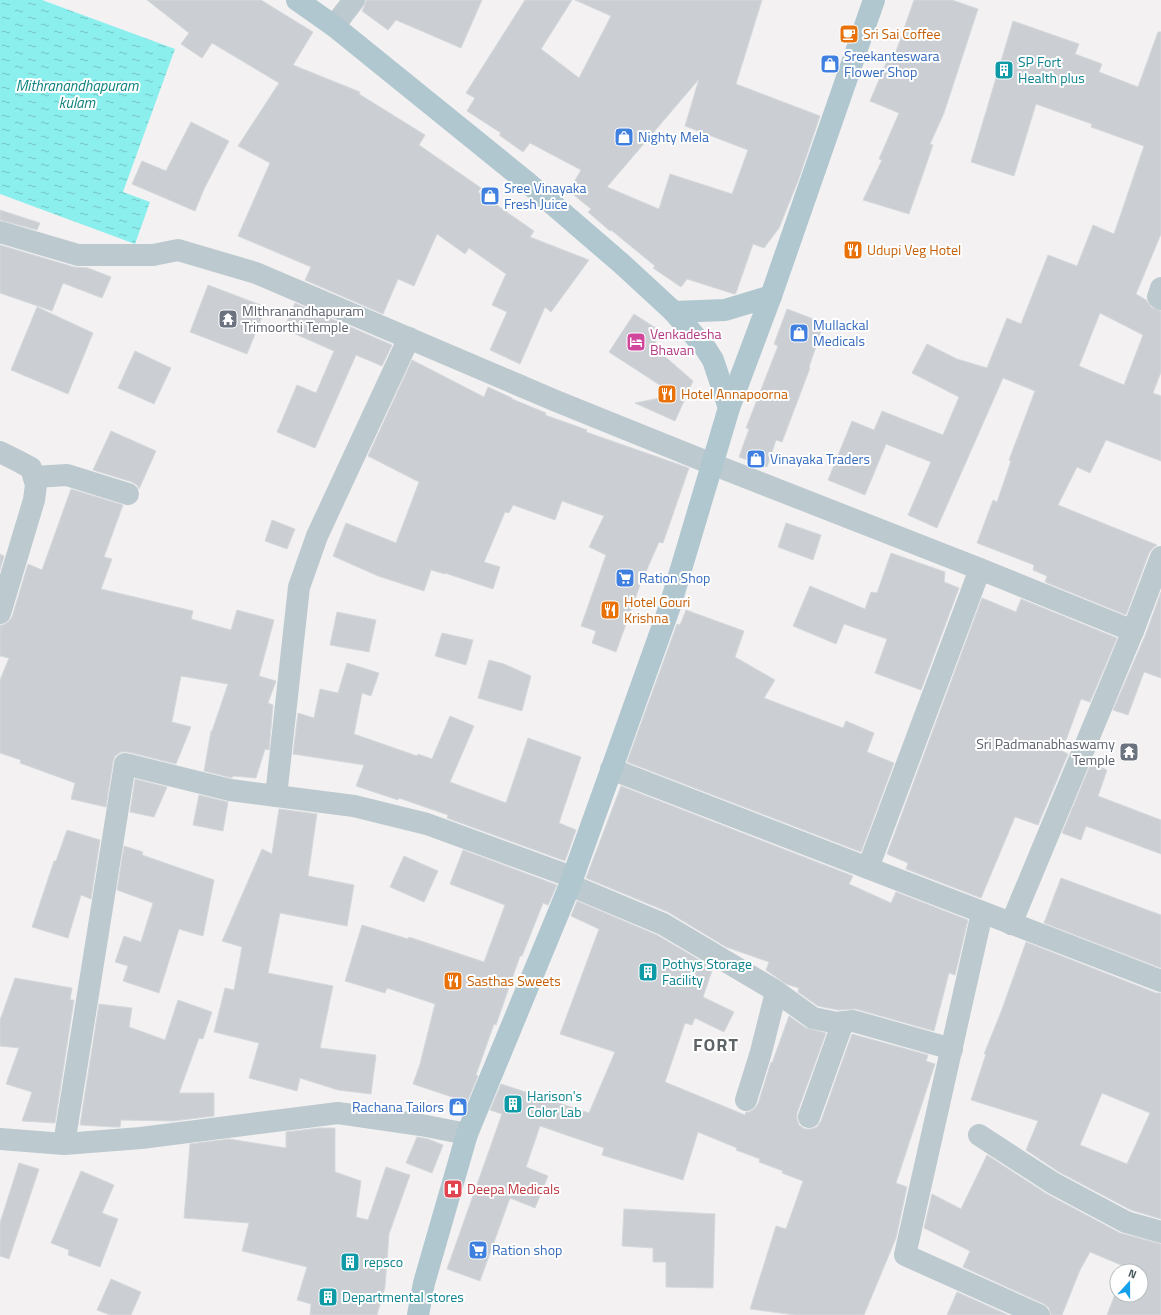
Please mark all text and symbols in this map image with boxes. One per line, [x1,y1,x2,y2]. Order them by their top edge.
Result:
cafe icon: Sri Sai Coffee [838,23,860,45]
place label: Sri Sai Coffee [863,23,940,44]
place label: Sreekanteswara Flower Shop [844,45,940,82]
place label: SP Fort Health plus [1018,51,1085,88]
shop icon: Sreekanteswara Flower Shop [819,53,841,75]
building icon: SP Fort Health plus [993,59,1015,81]
water label: Mithranandhapuram kulam [16,74,139,114]
shop icon: Nighty Mela [613,126,635,148]
place label: Nighty Mela [638,126,709,147]
place label: Sree Vinayaka Fresh Juice [504,177,587,214]
shop icon: Sree Vinayaka Fresh Juice [479,185,501,207]
restaurant icon: Udupi Veg Hotel [842,239,864,261]
place label: Udupi Veg Hotel [867,239,961,260]
place label: MIthranandhapuram Trimoorthi Temple [242,300,364,337]
temple icon: MIthranandhapuram Trimoorthi Temple [217,308,239,330]
place label: Mullackal Medicals [813,314,869,351]
shop icon: Mullackal Medicals [788,322,810,344]
place label: Venkadesha Bhavan [650,323,721,360]
hotel icon: Venkadesha Bhavan [625,331,647,353]
restaurant icon: Hotel Annapoorna [656,383,678,405]
place label: Hotel Annapoorna [681,383,788,404]
shop icon: Vinayaka Traders [745,448,767,470]
place label: Vinayaka Traders [770,448,870,469]
supermarket icon: Ration Shop [614,567,636,589]
place label: Ration Shop [639,567,710,588]
place label: Hotel Gouri Krishna [624,591,690,628]
restaurant icon: Hotel Gouri Krishna [599,599,621,621]
place label: Sri Padmanabhaswamy Temple [976,733,1115,770]
temple icon: Sri Padmanabhaswamy Temple [1118,741,1140,763]
place label: Pothys Storage Facility [662,953,752,990]
building icon: Pothys Storage Facility [637,961,659,983]
restaurant icon: Sasthas Sweets [442,970,464,992]
place label: Sasthas Sweets [467,970,561,991]
district label: FORT [693,1031,739,1058]
place label: Harison's Color Lab [527,1085,582,1122]
building icon: Harison's Color Lab [502,1093,524,1115]
place label: Rachana Tailors [352,1096,444,1117]
shop icon: Rachana Tailors [447,1096,469,1118]
hospital icon: Deepa Medicals [442,1178,464,1200]
place label: Deepa Medicals [467,1178,560,1199]
supermarket icon: Ration shop [467,1239,489,1261]
place label: Ration shop [492,1239,562,1260]
building icon: repsco [339,1251,361,1273]
place label: repsco [364,1251,403,1272]
north arrow [1109,1263,1149,1303]
text: N [1126,1265,1139,1282]
building icon: Departmental stores [317,1286,339,1308]
place label: Departmental stores [342,1286,464,1307]

